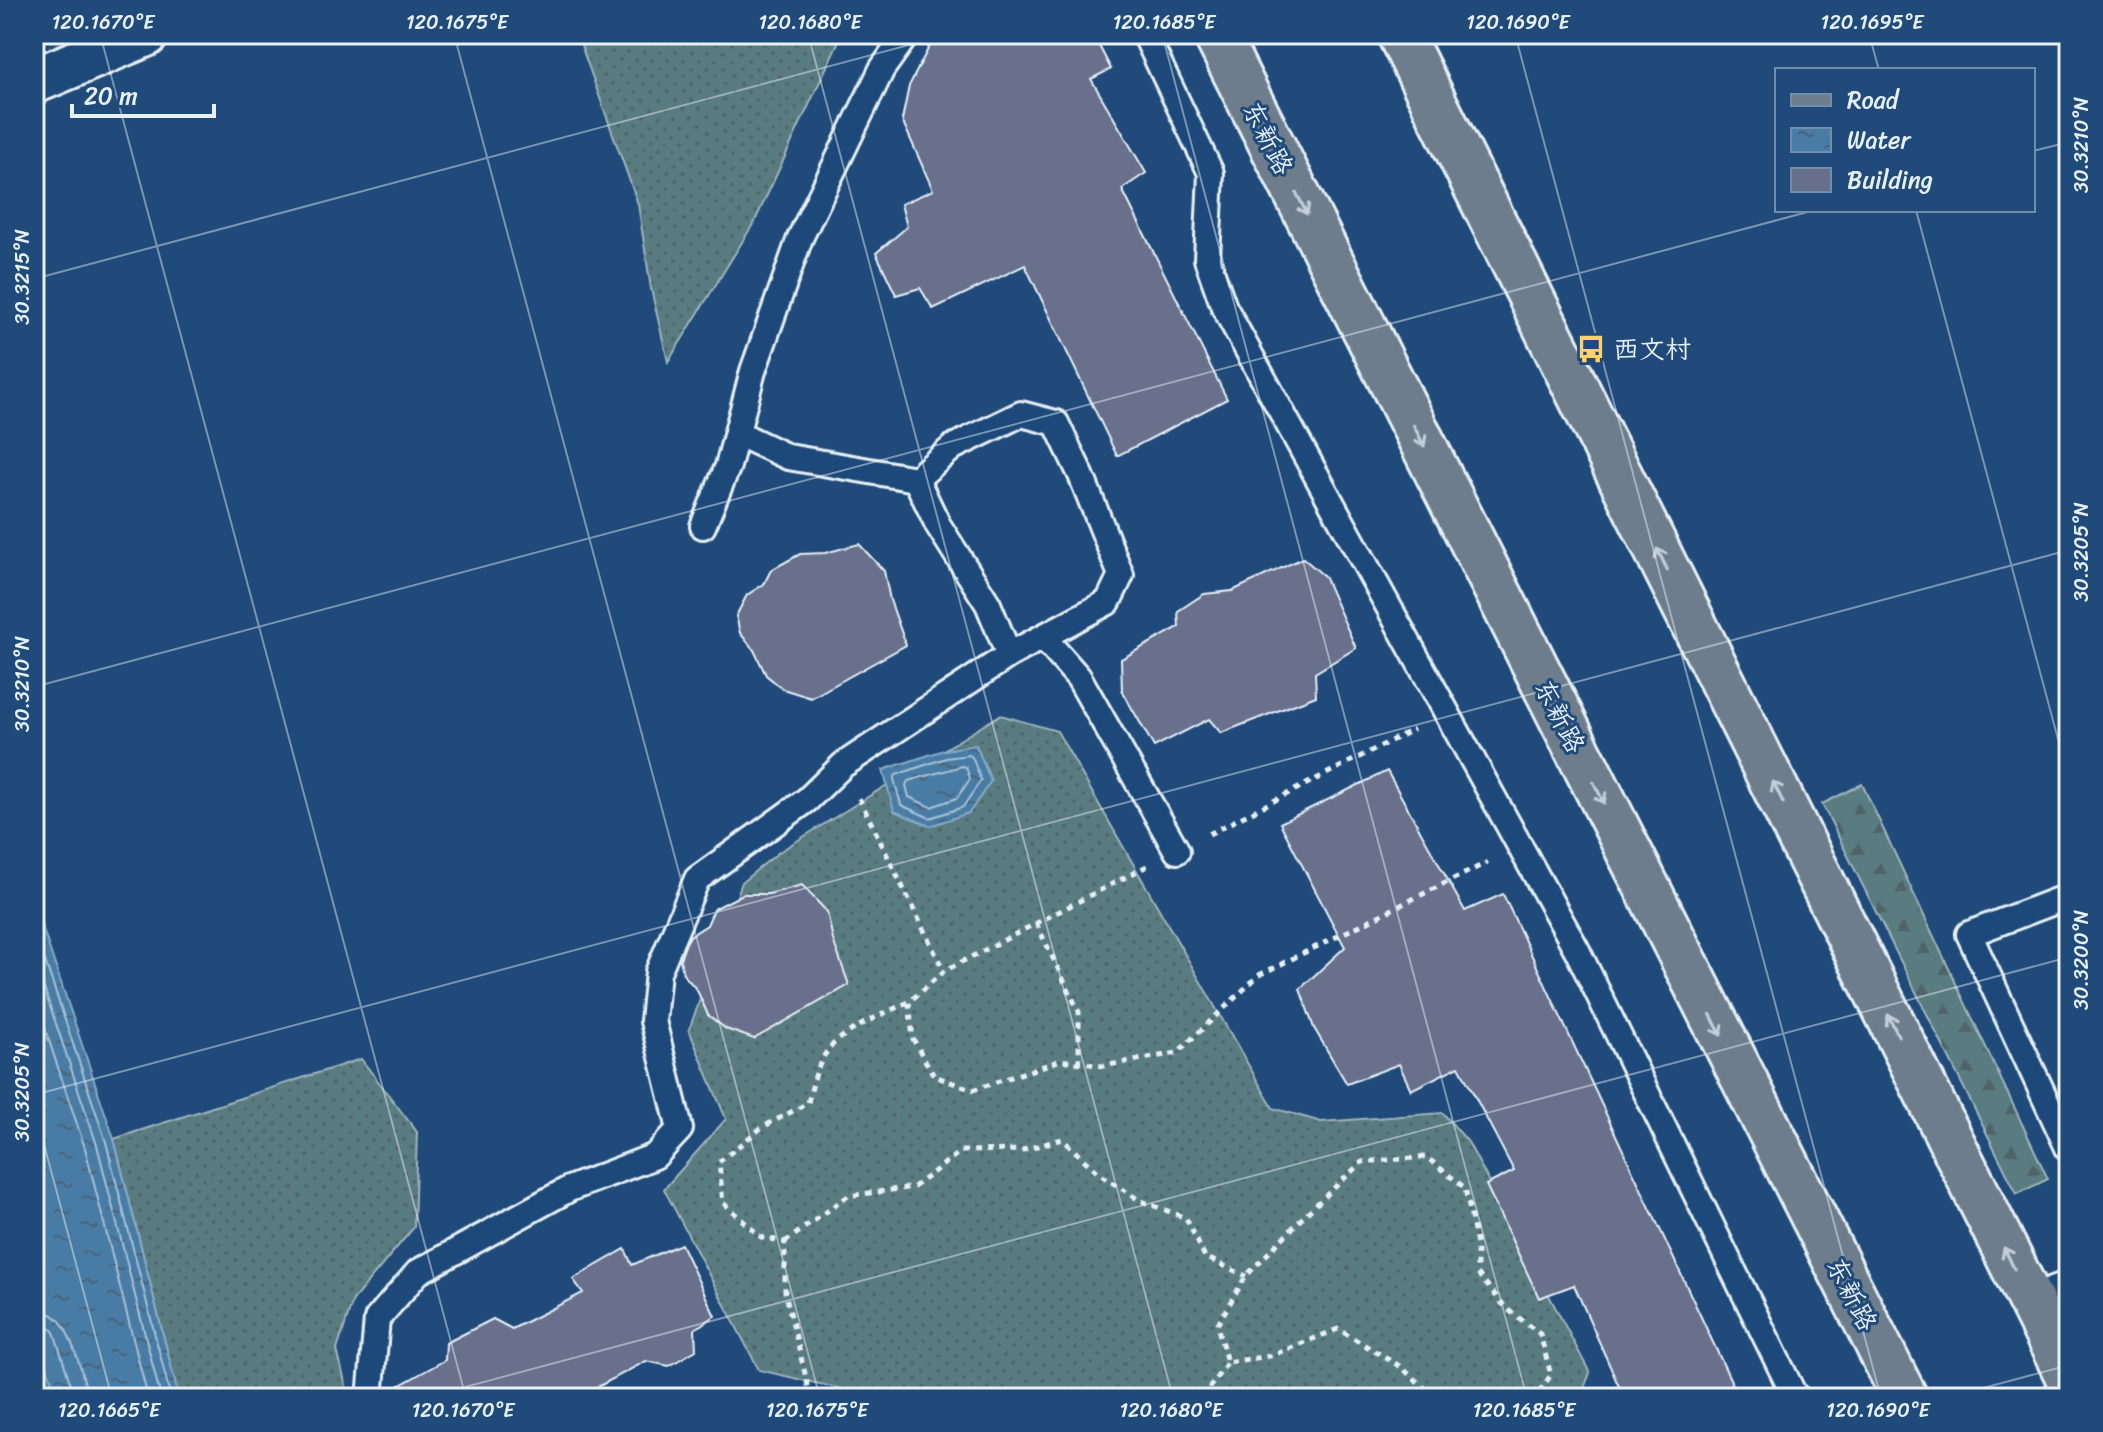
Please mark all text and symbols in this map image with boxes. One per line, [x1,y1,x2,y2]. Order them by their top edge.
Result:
text: 120.1670°E [52,5,156,40]
text: 120.1675°E [406,5,510,40]
text: 120.1680°E [758,5,863,40]
text: 120.1685°E [1113,5,1217,40]
text: 120.1690°E [1466,5,1572,40]
text: 120.1695°E [1821,5,1925,40]
scale bar [72,68,214,118]
legend [1775,68,2035,212]
text: 20 m [84,75,138,117]
text: Road [1847,79,1901,121]
street label: 东新路 [1230,93,1306,183]
text: 30.3210°N [2064,97,2099,193]
text: Water [1847,119,1912,161]
text: Building [1847,159,1933,201]
one-way arrow [1294,191,1310,215]
text: 30.3215°N [5,229,40,325]
place label: 西文村 [1613,326,1691,372]
bus stop icon: 西文村 [1576,334,1606,364]
one-way arrow [1411,423,1427,447]
text: 30.3205°N [2064,502,2099,602]
one-way arrow [1653,548,1669,572]
text: 30.3210°N [5,636,40,732]
street label: 东新路 [1522,671,1598,761]
one-way arrow [1592,780,1607,804]
one-way arrow [1769,781,1785,805]
text: 30.3200°N [2064,910,2099,1010]
one-way arrow [1709,1012,1725,1036]
one-way arrow [1885,1013,1901,1037]
text: 30.3205°N [5,1042,40,1142]
one-way arrow [2001,1246,2017,1270]
street label: 东新路 [1814,1249,1890,1339]
text: 120.1665°E [58,1393,162,1428]
text: 120.1670°E [412,1393,516,1428]
text: 120.1675°E [766,1393,870,1428]
text: 120.1680°E [1119,1393,1224,1428]
text: 120.1685°E [1473,1393,1577,1428]
text: 120.1690°E [1826,1393,1932,1428]

